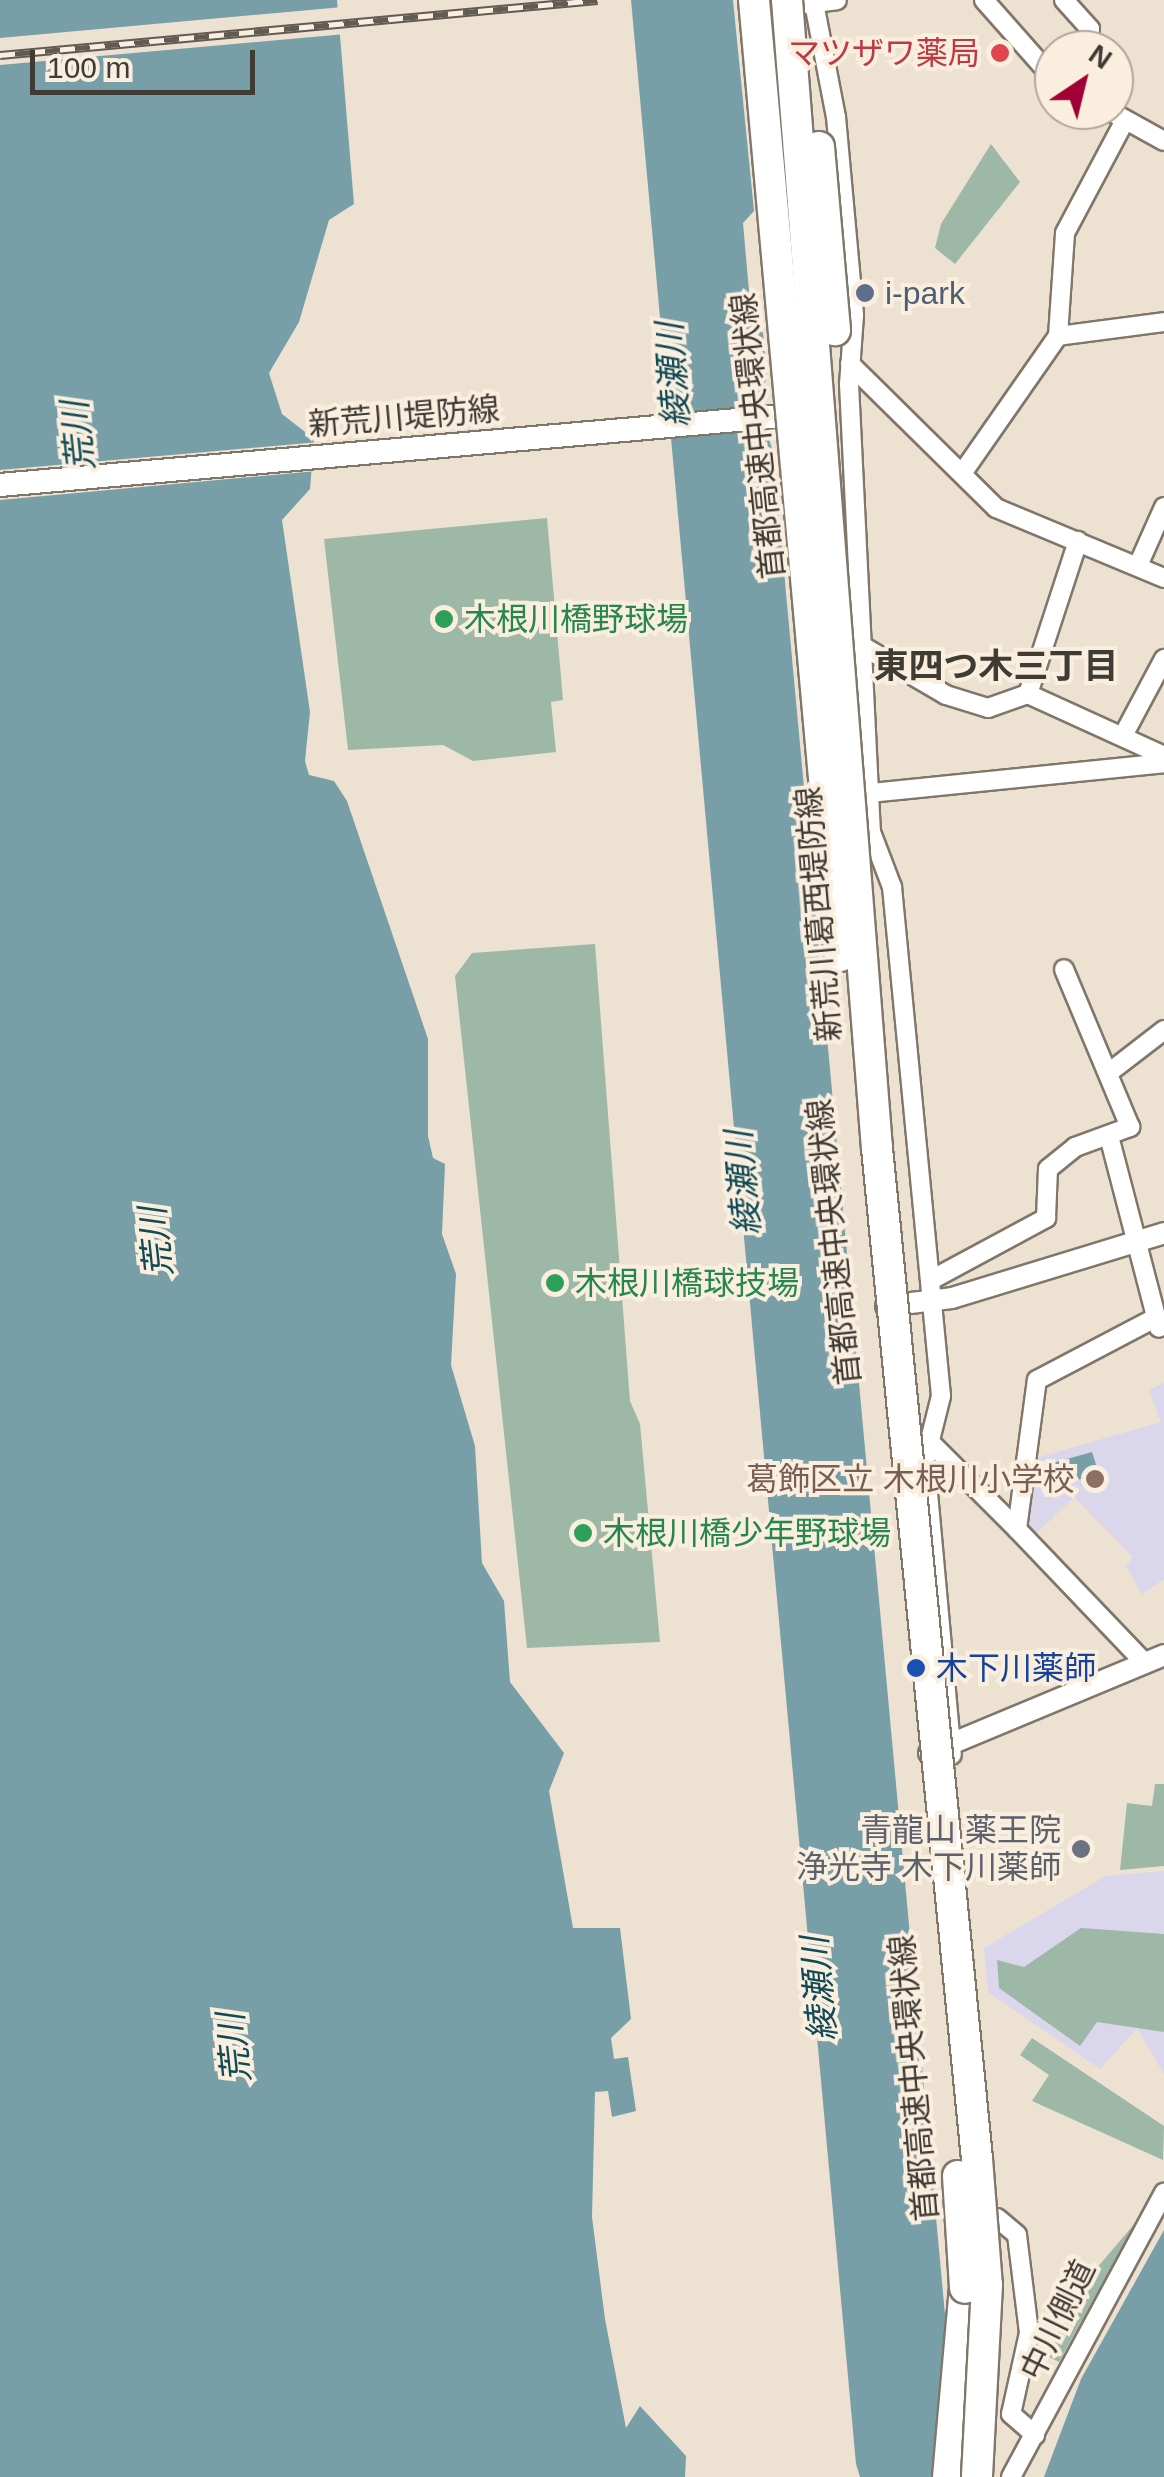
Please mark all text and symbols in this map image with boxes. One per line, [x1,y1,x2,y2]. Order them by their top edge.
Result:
scale bar [35,30,260,92]
north arrow [1034,30,1134,130]
place label: マツザワ薬局 [788,34,980,72]
text: N [1083,38,1118,75]
marker: マツザワ薬局 [989,42,1011,64]
text: 100 m [47,51,130,84]
place label: i-park [885,274,965,312]
marker: i-park [854,282,876,304]
street label: 首都高速中央環状線 [724,291,792,581]
water label: 綾瀬川 [648,321,698,429]
street label: 新荒川堤防線 [307,390,501,444]
water label: 荒川 [53,399,103,473]
place label: 木根川橋野球場 [464,600,688,638]
marker: 木根川橋野球場 [433,608,455,630]
district label: 東四つ木三丁目 [874,645,1118,687]
street label: 新荒川葛西堤防線 [789,785,849,1043]
street label: 首都高速中央環状線 [800,1097,868,1387]
water label: 綾瀬川 [718,1129,768,1237]
water label: 荒川 [131,1205,181,1279]
place label: 木根川橋球技場 [575,1264,799,1302]
marker: 木根川橋球技場 [544,1272,566,1294]
place label: 葛飾区立 木根川小学校 [746,1460,1075,1498]
marker: 葛飾区立 木根川小学校 [1084,1468,1106,1490]
place label: 木根川橋少年野球場 [603,1514,891,1552]
marker: 木根川橋少年野球場 [572,1522,594,1544]
place label: 木下川薬師 [936,1649,1096,1687]
marker: 木下川薬師 [905,1657,927,1679]
place label: 青龍山 薬王院 浄光寺 木下川薬師 [796,1812,1061,1887]
marker: 青龍山 薬王院 浄光寺 木下川薬師 [1070,1838,1092,1860]
street label: 首都高速中央環状線 [882,1933,946,2223]
water label: 綾瀬川 [794,1935,844,2043]
water label: 荒川 [209,2011,259,2085]
street label: 中川側道 [1013,2254,1103,2386]

